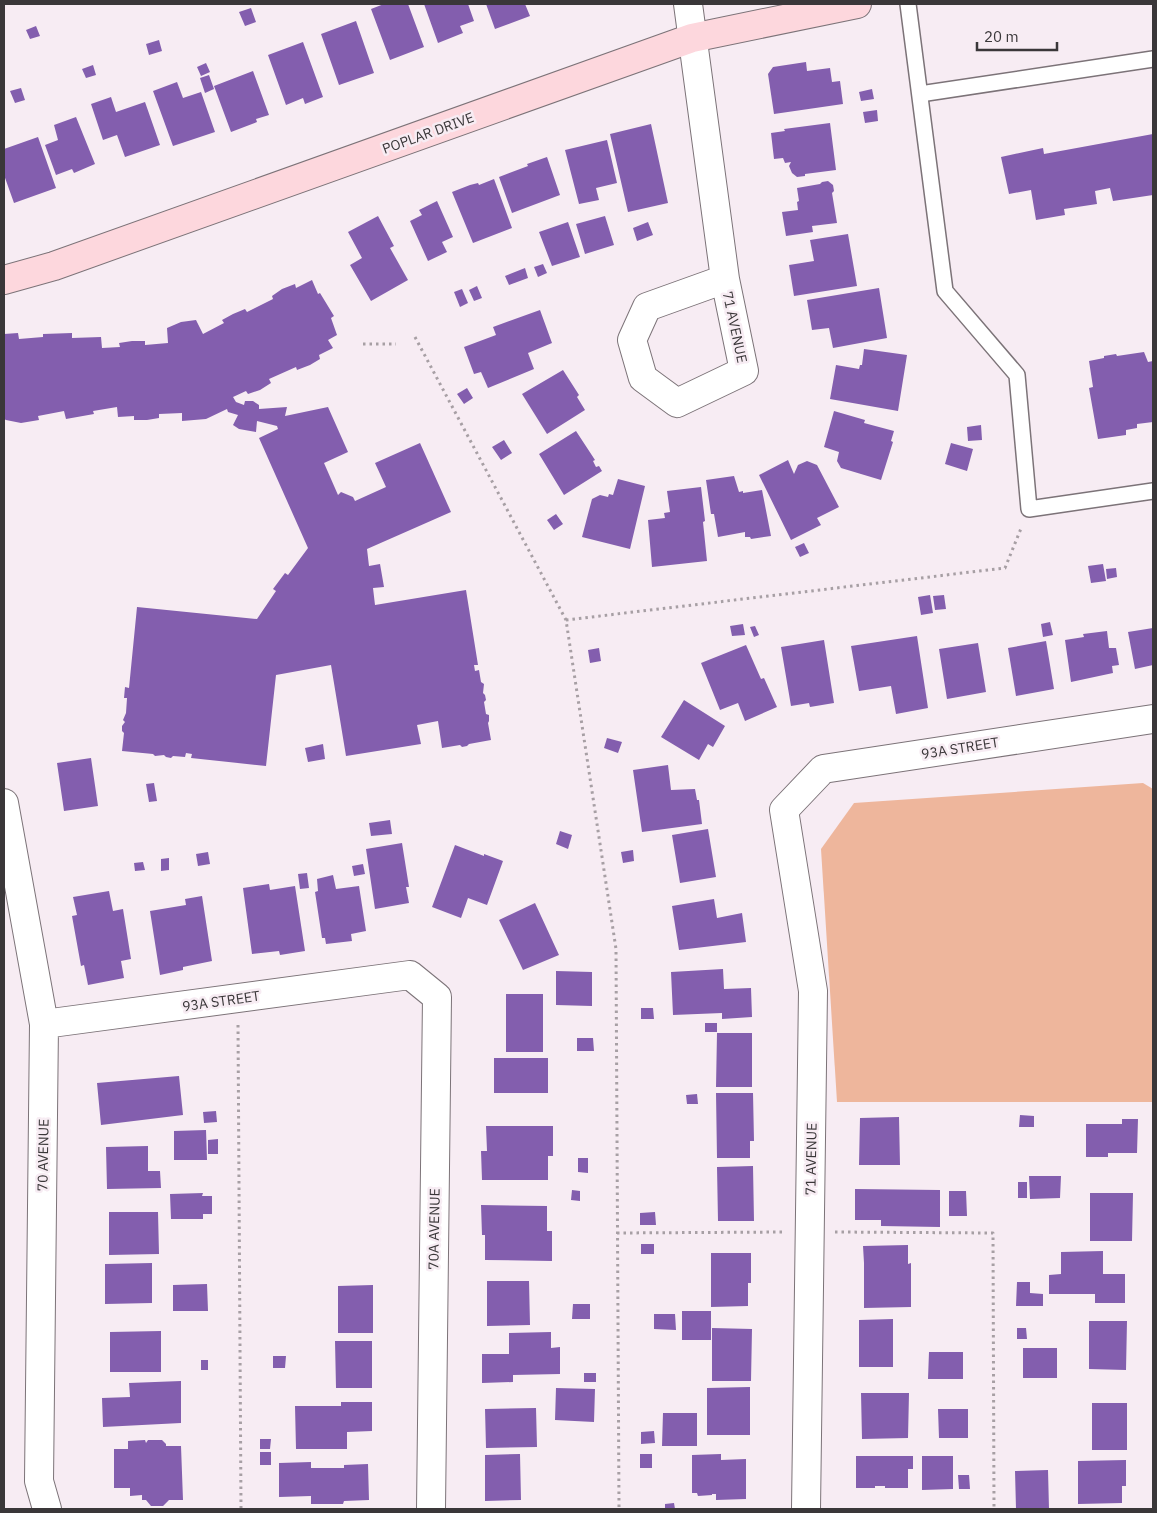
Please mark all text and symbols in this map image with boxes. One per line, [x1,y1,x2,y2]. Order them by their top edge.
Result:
scale bar [977,20,1057,52]
text: 20 m [984,27,1019,46]
street label: POPLAR DRIVE [380,108,476,158]
street label: 71 AVENUE [719,290,751,364]
street label: 93A STREET [920,733,1000,763]
street label: 93A STREET [181,987,261,1015]
street label: 70 AVENUE [33,1118,53,1192]
street label: 71 AVENUE [801,1122,821,1196]
street label: 70A AVENUE [424,1188,444,1270]

